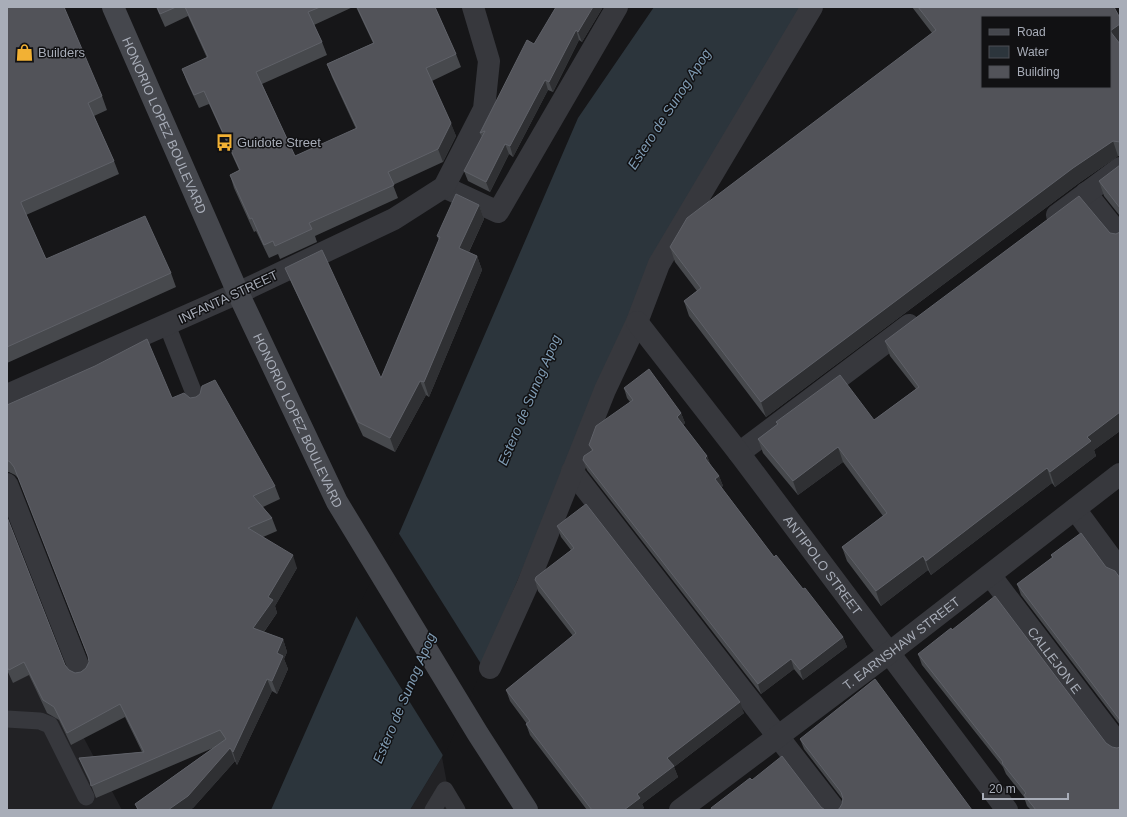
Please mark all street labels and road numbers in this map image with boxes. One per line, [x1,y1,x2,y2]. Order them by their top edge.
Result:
street label: HONORIO LOPEZ BOULEVARD [119,35,210,216]
street label: INFANTA STREET [176,267,280,327]
street label: HONORIO LOPEZ BOULEVARD [251,331,346,510]
street label: ANTIPOLO STREET [781,512,865,618]
street label: T. EARNSHAW STREET [840,594,963,693]
street label: CALLEJON E [1025,624,1085,697]

